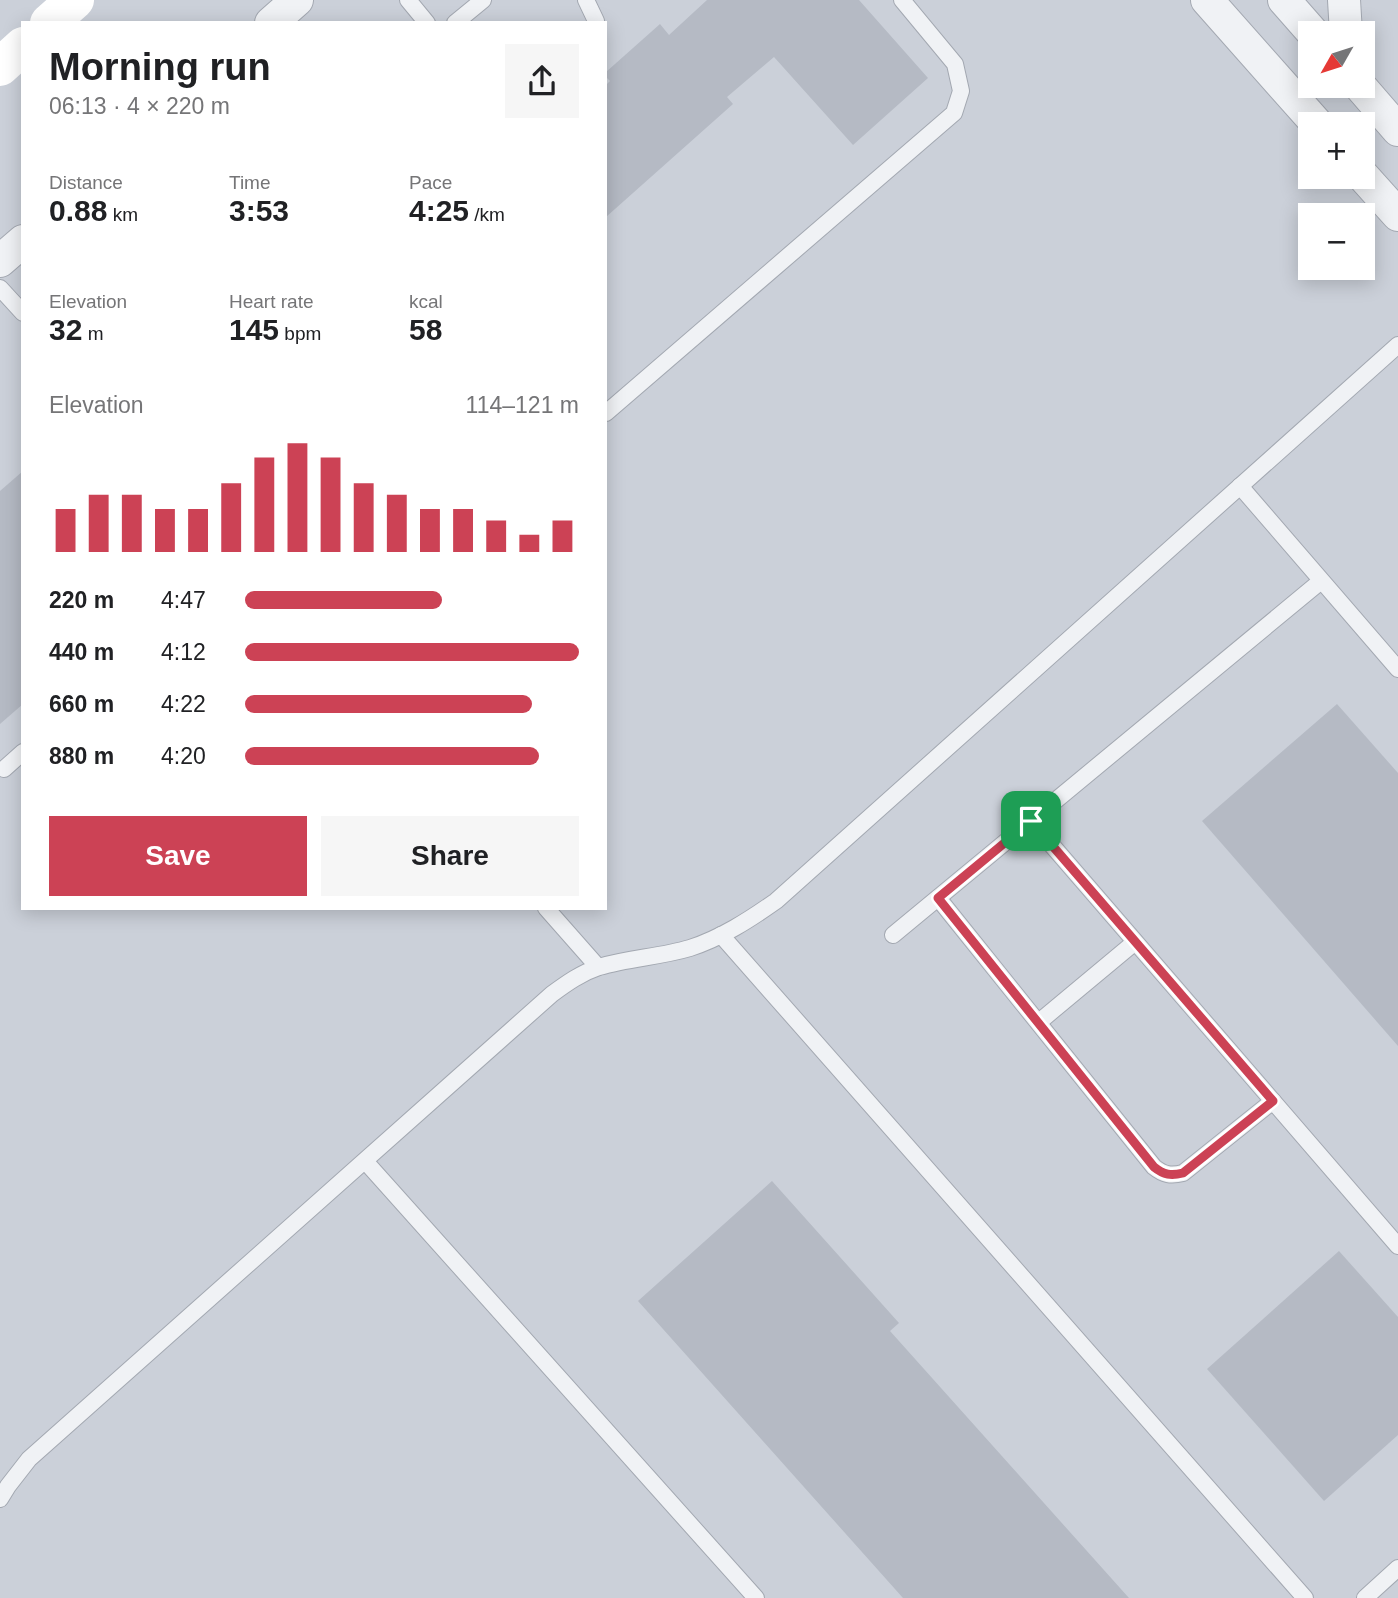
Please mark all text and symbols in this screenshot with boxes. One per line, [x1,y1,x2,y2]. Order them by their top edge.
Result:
north arrow [1298,21,1376,98]
map controls [1298,21,1375,280]
button: share [505,44,579,118]
text: Morning run [49,46,271,88]
text: 06:13 · 4 × 220 m [49,93,230,119]
button: + [1298,112,1375,189]
text: Distance [49,172,123,193]
text: Time [229,172,271,193]
text: Pace [409,172,452,193]
text: 0.88 [49,194,107,227]
text: 3:53 [229,194,289,227]
text: 4:25 [409,194,469,227]
button: − [1298,203,1375,280]
text: km [107,204,138,225]
text: /km [469,204,505,225]
text: Elevation [49,291,127,312]
text: Heart rate [229,291,313,312]
text: kcal [409,291,443,312]
text: 32 [49,313,82,346]
text: 145 [229,313,279,346]
text: 58 [409,313,442,346]
text: m [82,323,103,344]
text: bpm [279,323,321,344]
text: Elevation [49,392,144,418]
text: 114–121 m [466,392,579,418]
text: 220 m [49,587,114,613]
text: 4:47 [161,587,206,613]
text: 440 m [49,639,114,665]
text: 4:12 [161,639,206,665]
text: 660 m [49,691,114,717]
text: 4:22 [161,691,206,717]
text: 880 m [49,743,114,769]
text: 4:20 [161,743,206,769]
pin [1001,791,1061,851]
icon: arrive [1012,802,1050,840]
button: Save [49,816,307,896]
button: Share [321,816,579,896]

